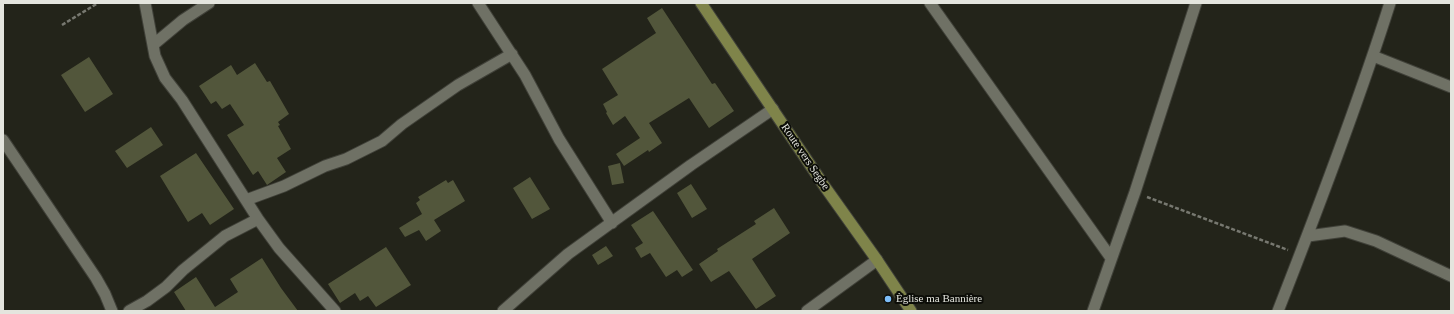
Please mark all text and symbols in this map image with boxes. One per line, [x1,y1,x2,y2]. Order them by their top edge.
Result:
street label: Route vers Segbe [778,121,832,193]
place label: Èglise ma Bannière [896,292,982,306]
marker: Èglise ma Bannière [883,294,893,304]

